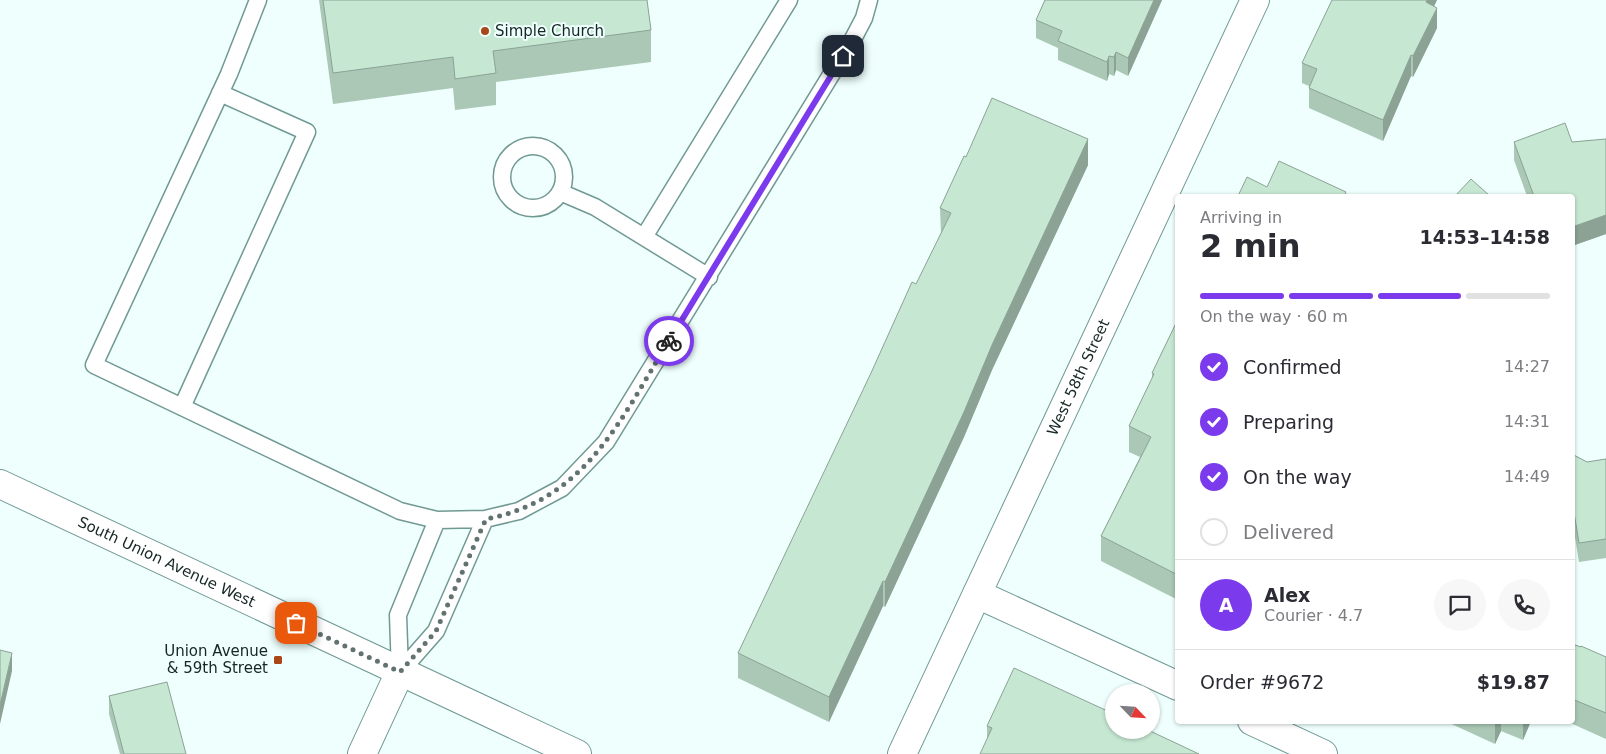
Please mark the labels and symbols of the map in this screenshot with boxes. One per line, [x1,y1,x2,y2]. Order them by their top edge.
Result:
place label: Simple Church [495,22,604,40]
marker: Simple Church [479,25,491,37]
pin [822,35,864,77]
courier [644,316,694,366]
street label: West 58th Street [1043,316,1113,438]
street label: South Union Avenue West [75,513,258,611]
pin [275,602,317,644]
place label: Union Avenue & 59th Street [164,642,268,677]
marker: Union Avenue & 59th Street [272,654,284,666]
north arrow [1105,684,1160,739]

